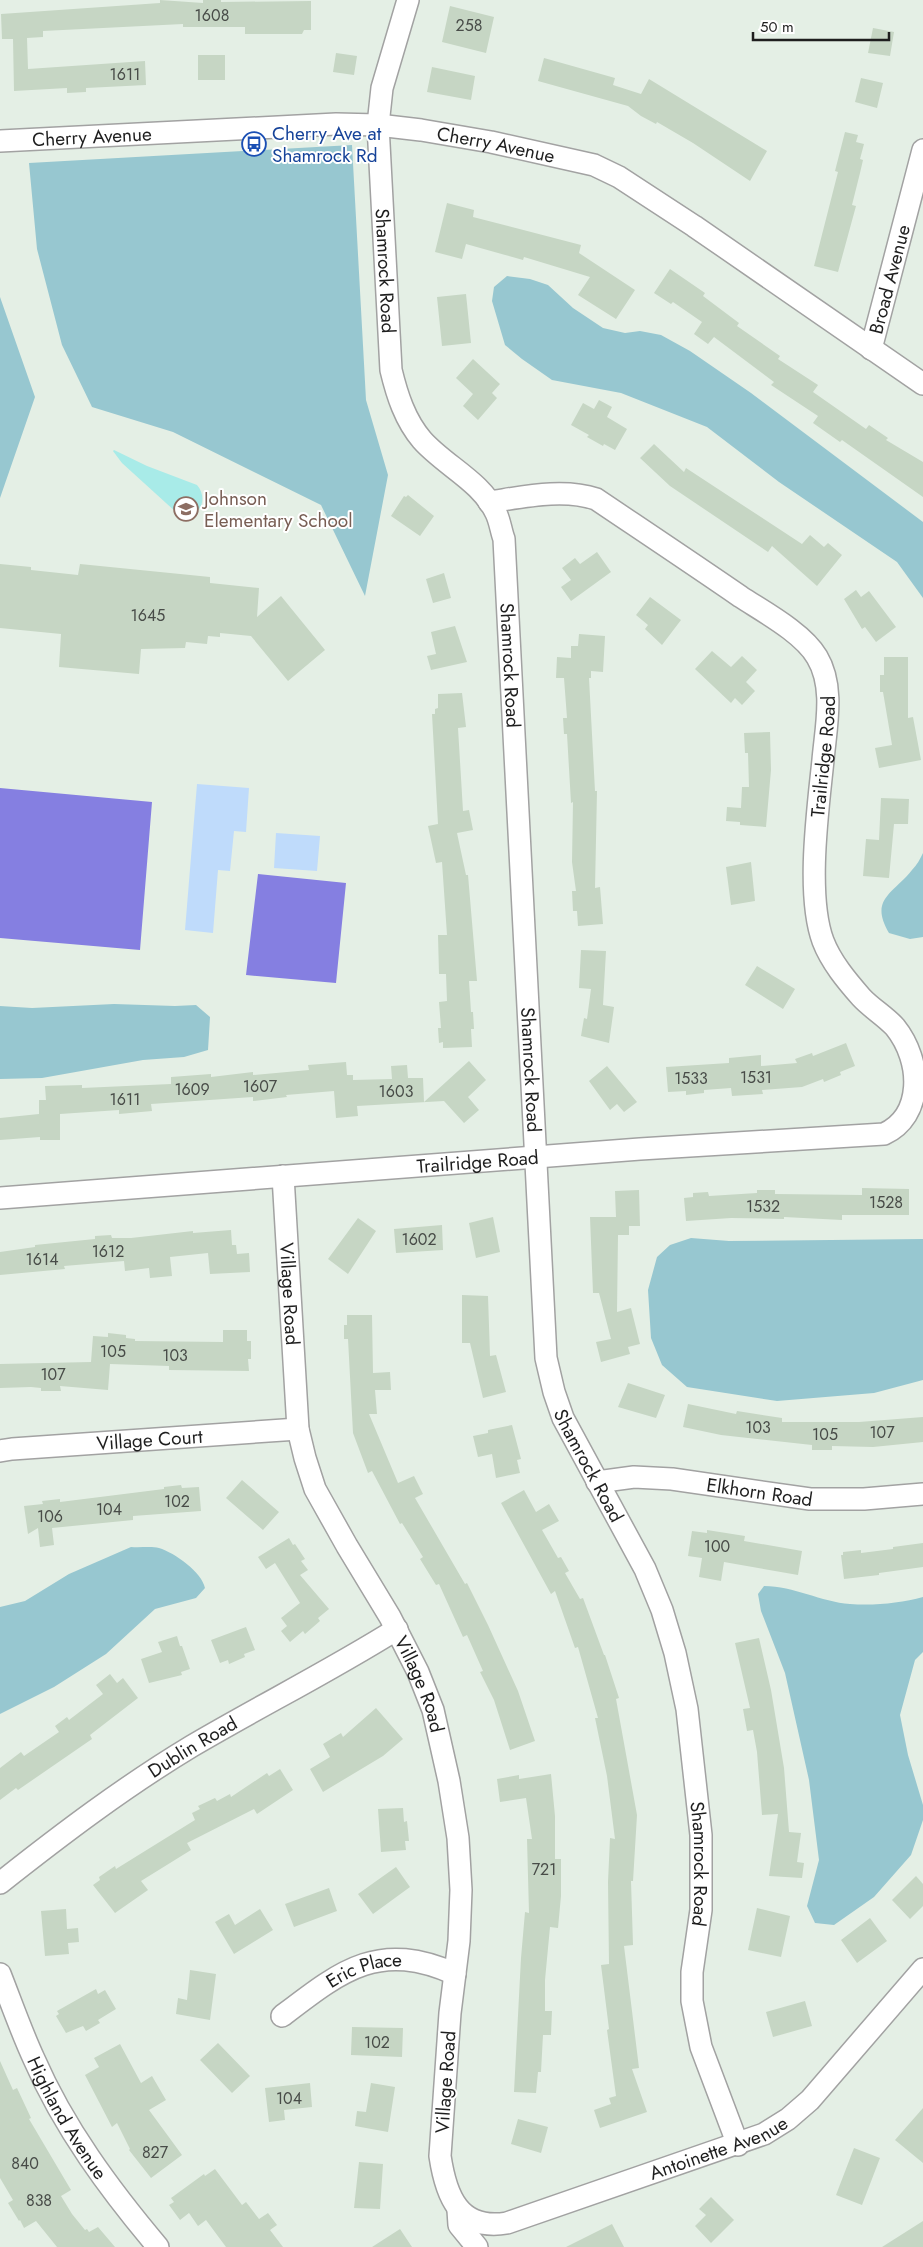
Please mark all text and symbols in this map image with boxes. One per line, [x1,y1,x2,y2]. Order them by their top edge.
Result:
house number: 1608 [195,4,229,27]
scale bar [753,10,889,42]
house number: 258 [456,14,482,37]
text: 50 m [760,16,794,38]
house number: 1611 [110,63,140,86]
street label: Cherry Avenue [31,120,153,153]
place label: Cherry Ave at Shamrock Rd [272,120,382,169]
street label: Cherry Avenue [435,120,558,170]
bus stop icon: Cherry Ave at Shamrock Rd [241,131,267,157]
street label: Shamrock Road [368,208,402,334]
street label: Broad Avenue [862,222,917,337]
place label: Johnson Elementary School [201,485,353,534]
school or university icon: Johnson Elementary School [173,496,199,522]
street label: Shamrock Road [493,602,527,729]
house number: 1645 [131,604,165,627]
street label: Trailridge Road [804,695,842,818]
street label: Shamrock Road [514,1007,547,1133]
house number: 1531 [740,1066,772,1089]
house number: 1533 [674,1067,708,1090]
house number: 1607 [243,1075,278,1098]
house number: 1609 [174,1078,210,1101]
house number: 1603 [379,1080,414,1103]
house number: 1611 [110,1088,140,1111]
street label: Trailridge Road [416,1144,539,1180]
house number: 1528 [869,1191,903,1214]
house number: 1532 [746,1195,780,1218]
house number: 1602 [401,1228,437,1251]
house number: 1612 [92,1240,124,1263]
street label: Village Road [273,1242,306,1346]
house number: 1614 [26,1248,58,1271]
house number: 105 [100,1340,126,1363]
house number: 103 [162,1344,188,1367]
house number: 107 [40,1363,66,1386]
street label: Shamrock Road [547,1406,630,1527]
house number: 103 [745,1416,771,1439]
house number: 107 [869,1421,895,1444]
street label: Village Court [96,1423,204,1457]
house number: 105 [812,1423,838,1446]
street label: Elkhorn Road [705,1471,814,1513]
house number: 102 [164,1490,190,1513]
house number: 104 [96,1498,122,1521]
house number: 106 [37,1505,63,1528]
house number: 100 [704,1535,730,1558]
street label: Village Road [388,1631,451,1735]
street label: Dublin Road [143,1710,242,1784]
street label: Shamrock Road [683,1800,714,1928]
house number: 721 [532,1858,556,1881]
street label: Eric Place [321,1946,402,1995]
street label: Village Road [428,2030,463,2134]
house number: 102 [364,2031,390,2054]
street label: Highland Avenue [20,2052,114,2185]
house number: 104 [276,2087,302,2110]
street label: Antoinette Avenue [646,2109,793,2187]
house number: 827 [142,2141,169,2164]
house number: 840 [11,2152,39,2175]
house number: 838 [26,2189,52,2212]

